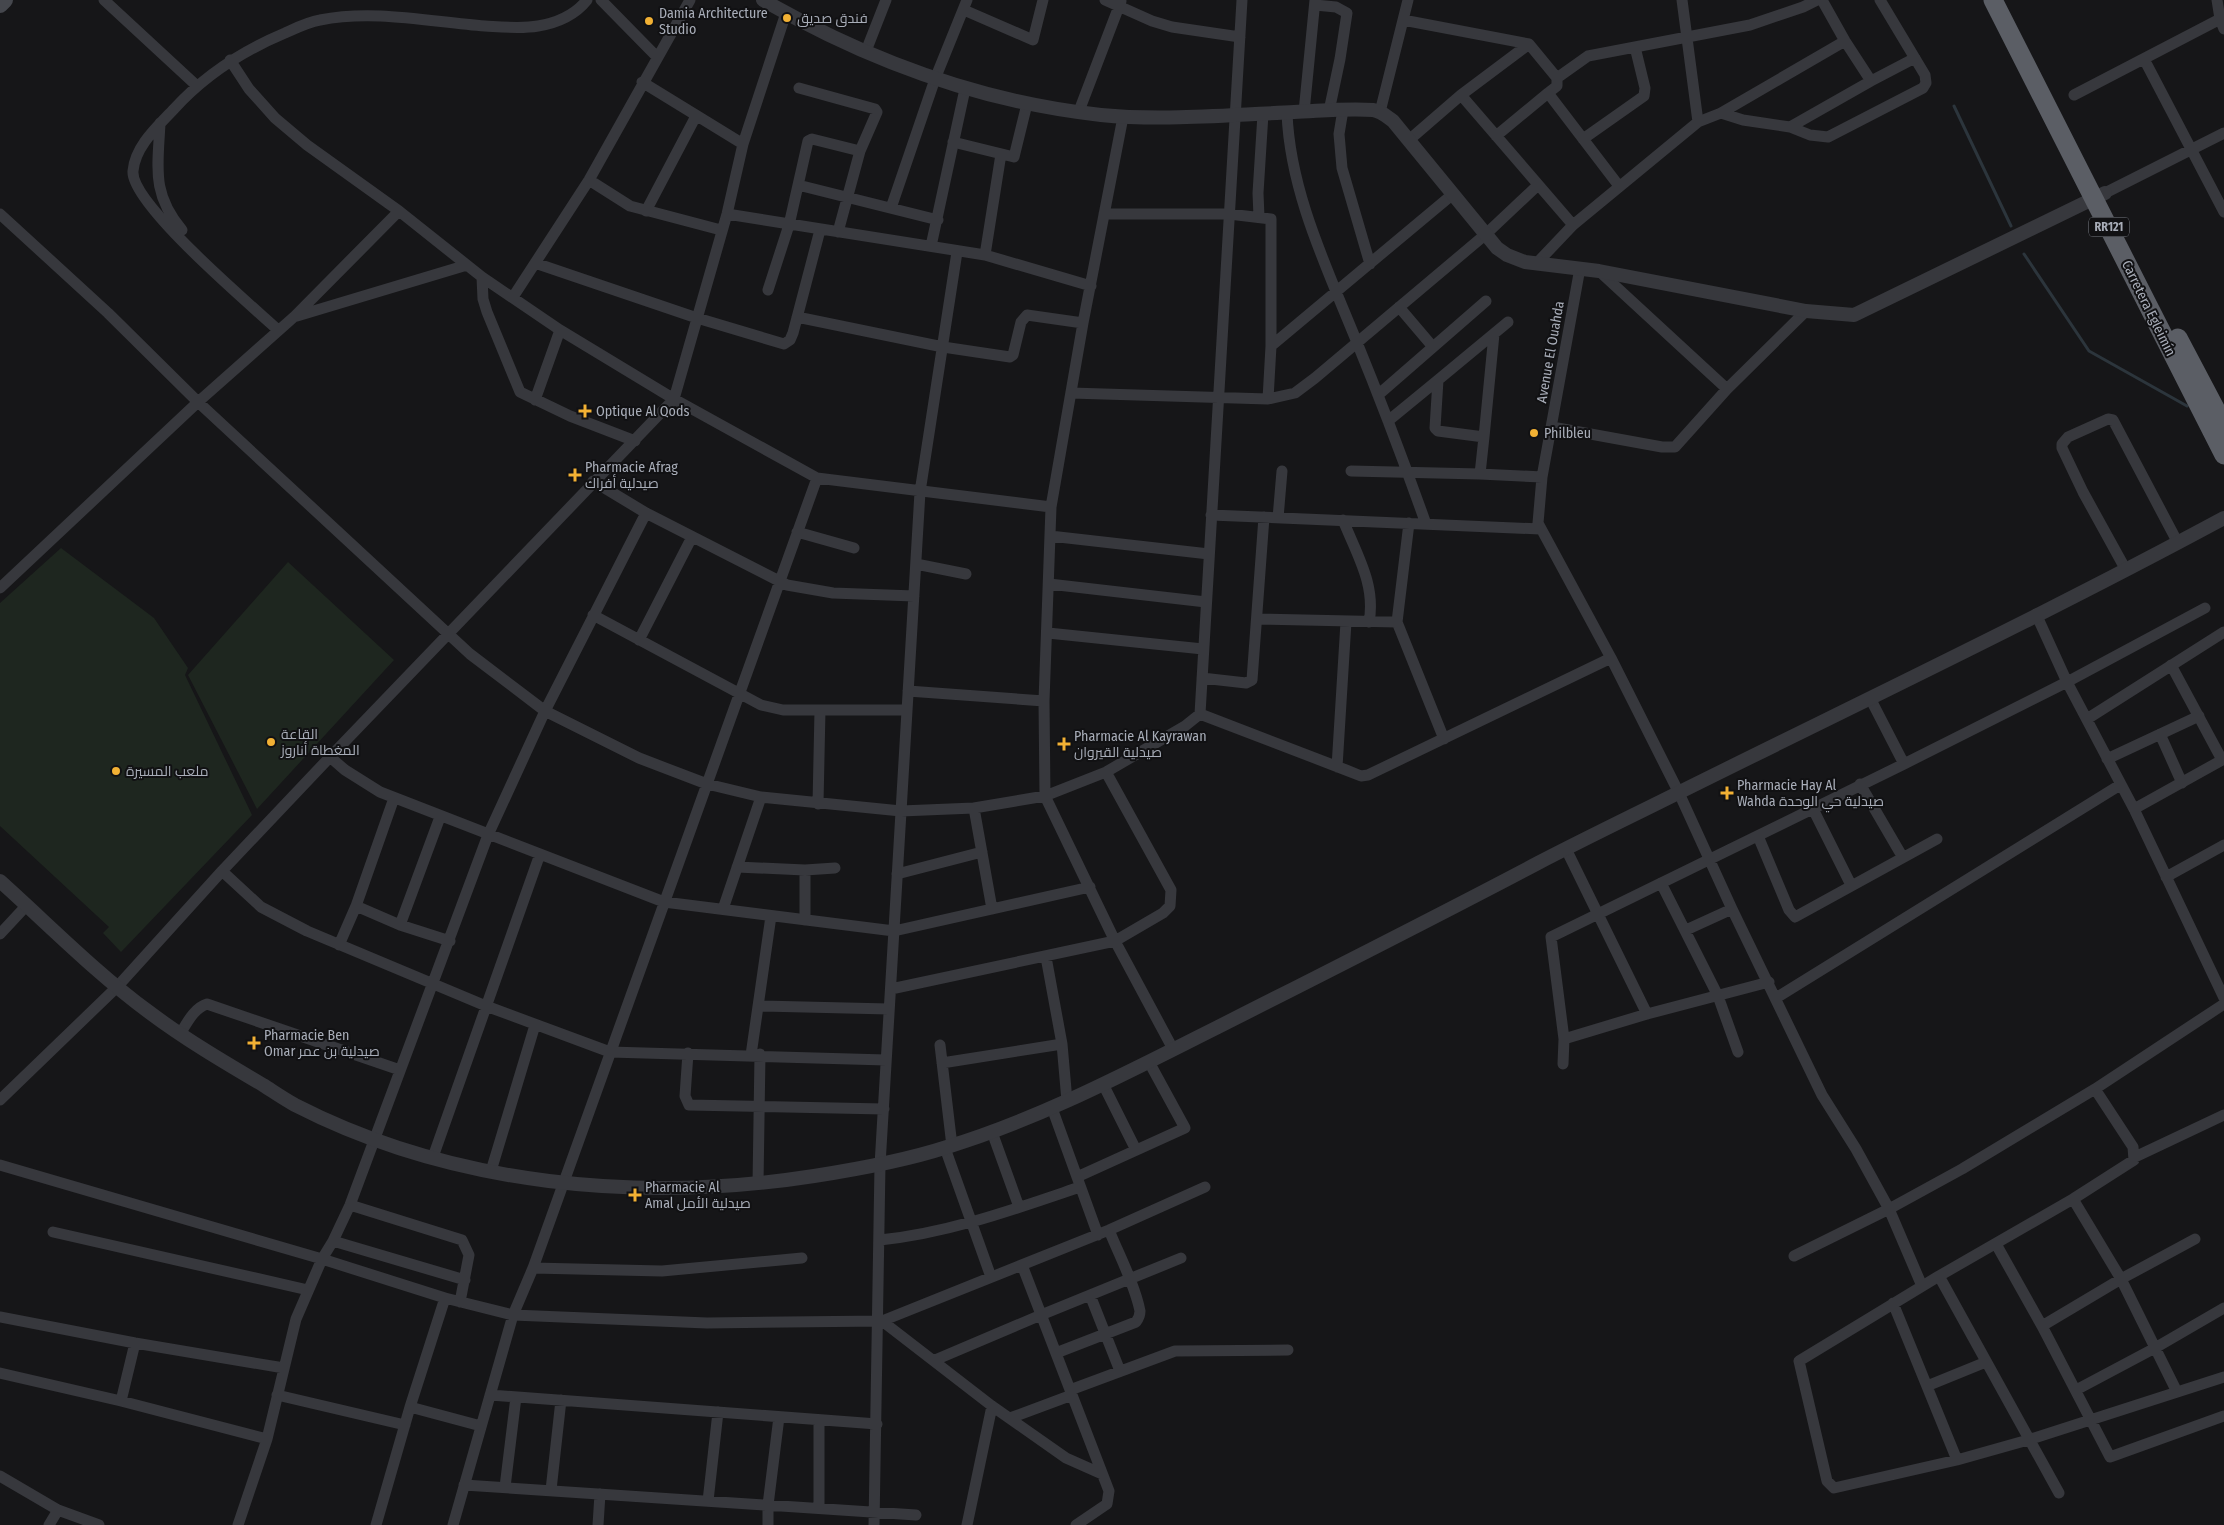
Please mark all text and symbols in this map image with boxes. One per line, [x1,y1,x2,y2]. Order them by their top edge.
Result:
place label: Damia Architecture Studio [659,5,768,38]
place label: فندق صديق [797,10,868,27]
marker: فندق صديق [781,12,793,24]
marker: Damia Architecture Studio [643,15,655,27]
road number: RR121 [2089,218,2129,236]
street label: Carretera Egleimín [2118,257,2179,359]
street label: Avenue El Ouahda [1533,299,1568,405]
place label: Optique Al Qods [596,403,689,420]
marker: Optique Al Qods [578,404,592,418]
place label: Philbleu [1544,425,1591,442]
marker: Philbleu [1528,427,1540,439]
place label: Pharmacie Afrag صيدلية أفراك [585,459,678,492]
marker: Pharmacie Afrag صيدلية أفراك [569,469,581,481]
place label: القاعة المغطاة أناروز [280,726,360,759]
place label: Pharmacie Al Kayrawan صيدلية القيروان [1074,728,1207,761]
marker: القاعة المغطاة أناروز [265,736,277,748]
marker: Pharmacie Al Kayrawan صيدلية القيروان [1058,738,1070,750]
place label: ملعب المسيرة [126,763,209,780]
marker: ملعب المسيرة [110,765,122,777]
place label: Pharmacie Hay Al Wahda صيدلية حي الوحدة [1737,777,1884,813]
marker: Pharmacie Hay Al Wahda صيدلية حي الوحدة [1721,787,1733,799]
place label: Pharmacie Ben Omar صيدلية بن عمر [264,1027,380,1060]
marker: Pharmacie Ben Omar صيدلية بن عمر [248,1037,260,1049]
place label: Pharmacie Al Amal صيدلية الأمل [645,1179,751,1212]
marker: Pharmacie Al Amal صيدلية الأمل [629,1189,641,1201]

